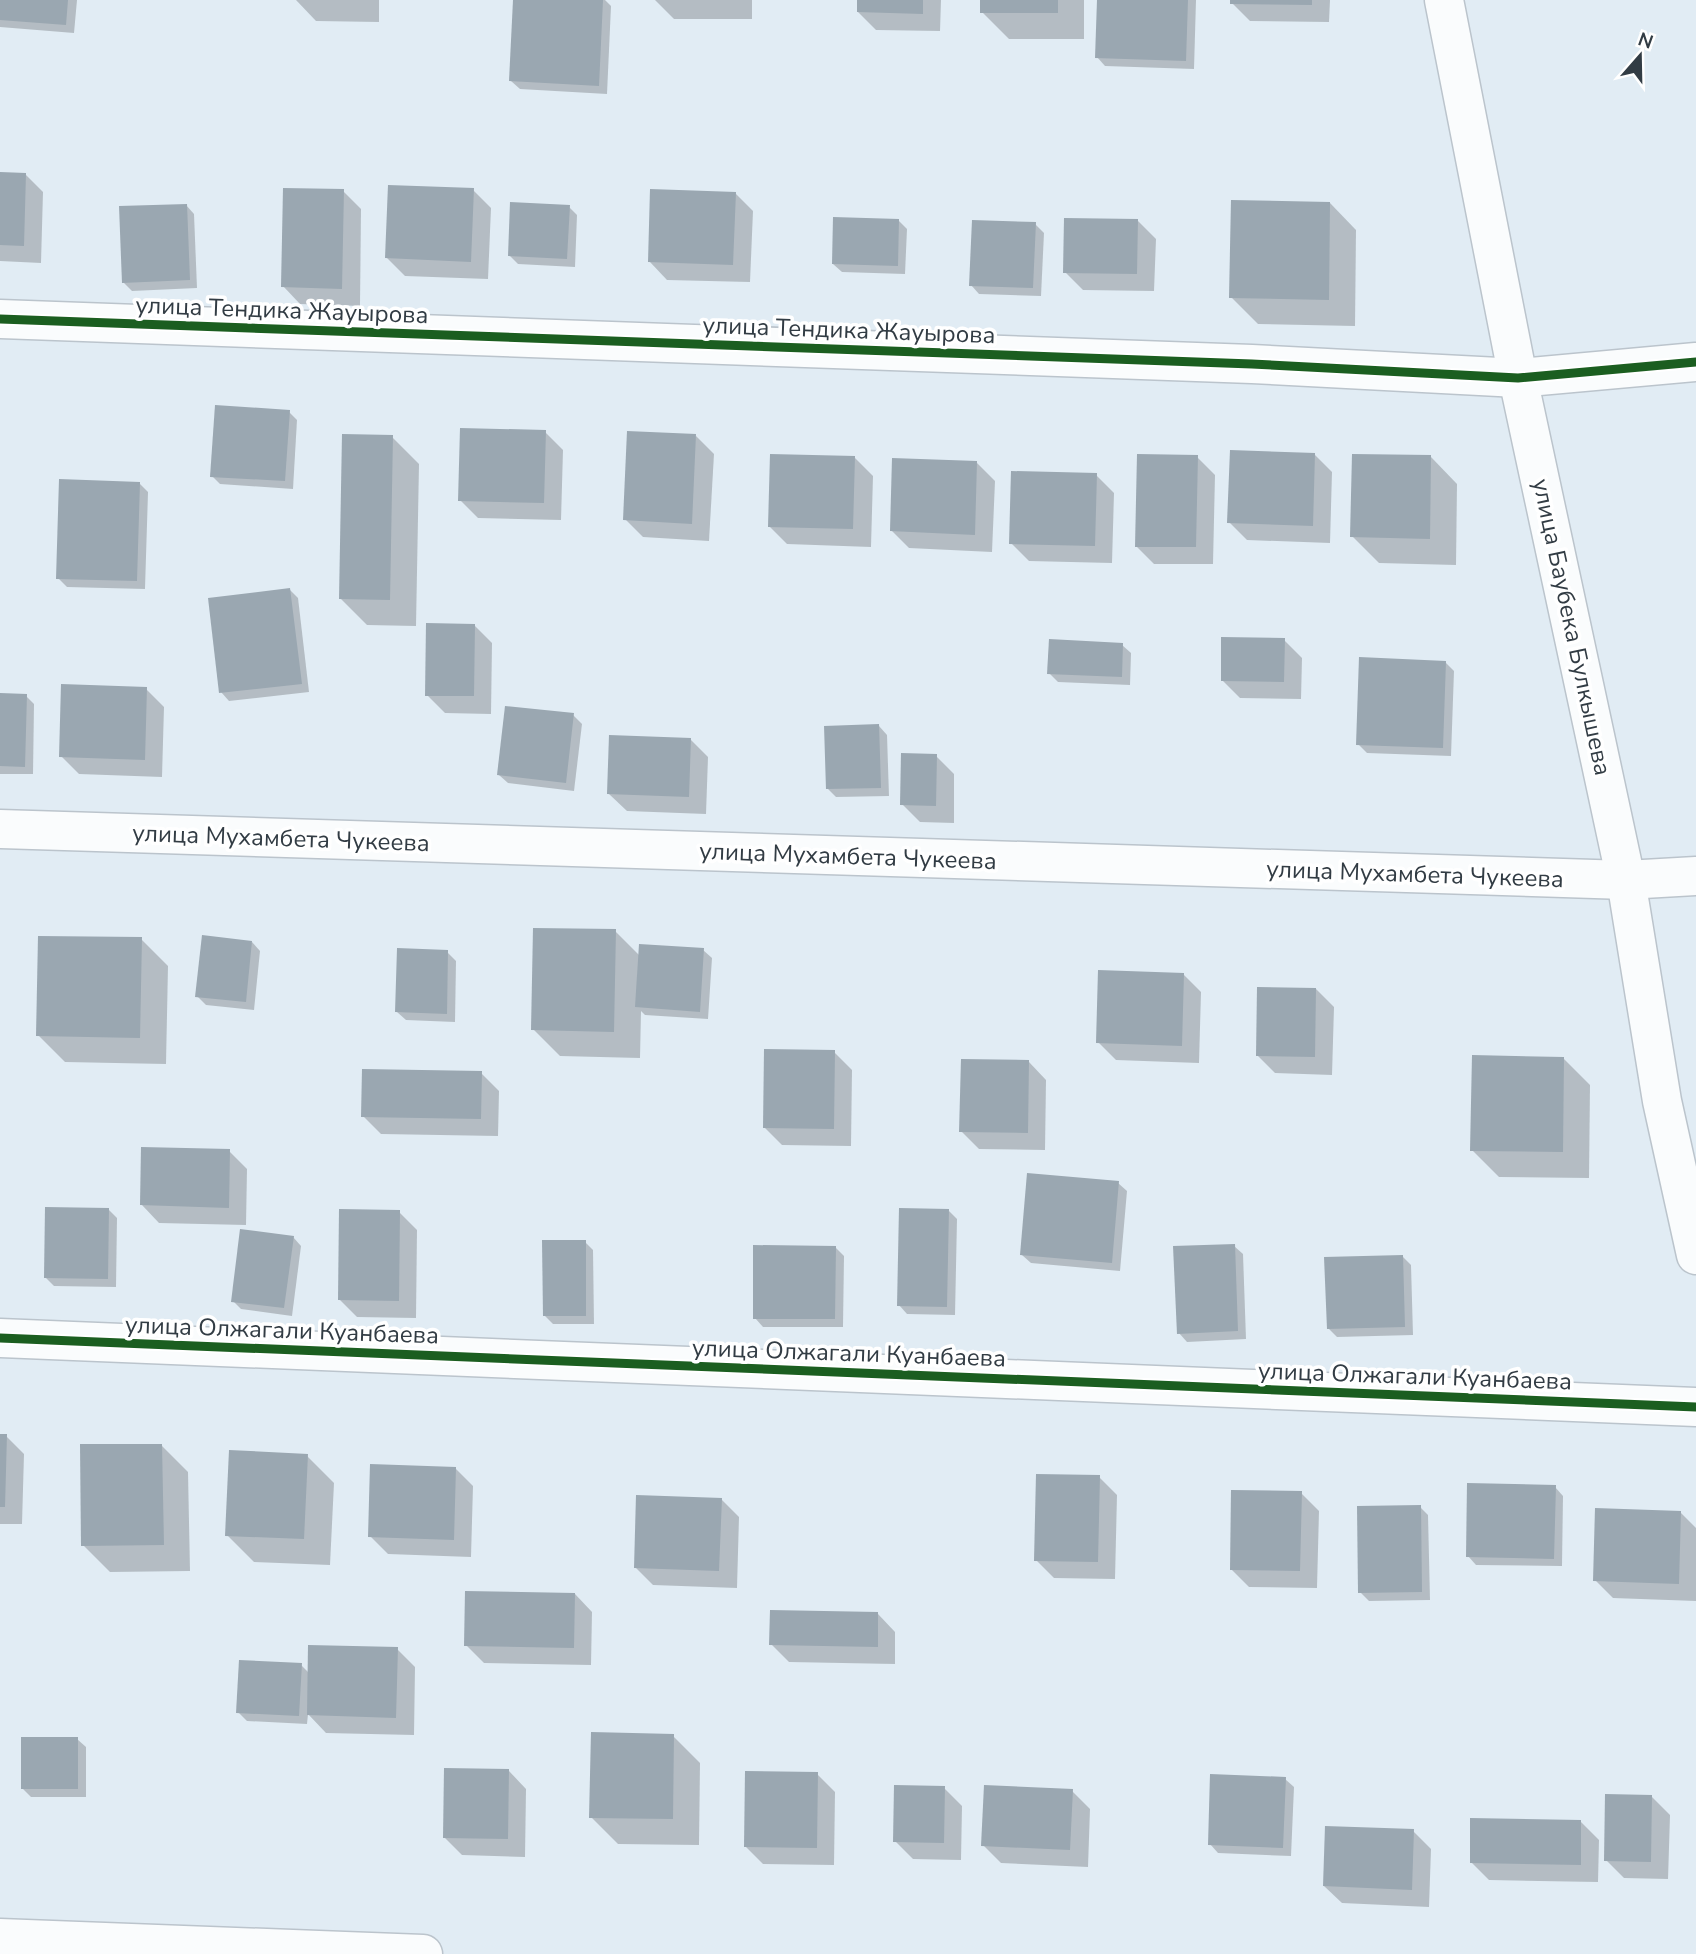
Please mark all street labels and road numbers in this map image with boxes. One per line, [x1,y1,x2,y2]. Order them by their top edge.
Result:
street label: улица Тендика Жауырова [135,289,429,331]
street label: улица Тендика Жауырова [702,309,996,351]
street label: улица Баубека Булкышева [1525,476,1619,778]
street label: улица Мухамбета Чукеева [132,817,430,859]
street label: улица Мухамбета Чукеева [699,835,997,877]
street label: улица Мухамбета Чукеева [1266,853,1564,895]
street label: улица Олжагали Куанбаева [125,1309,439,1351]
street label: улица Олжагали Куанбаева [692,1332,1006,1374]
street label: улица Олжагали Куанбаева [1258,1355,1572,1397]

